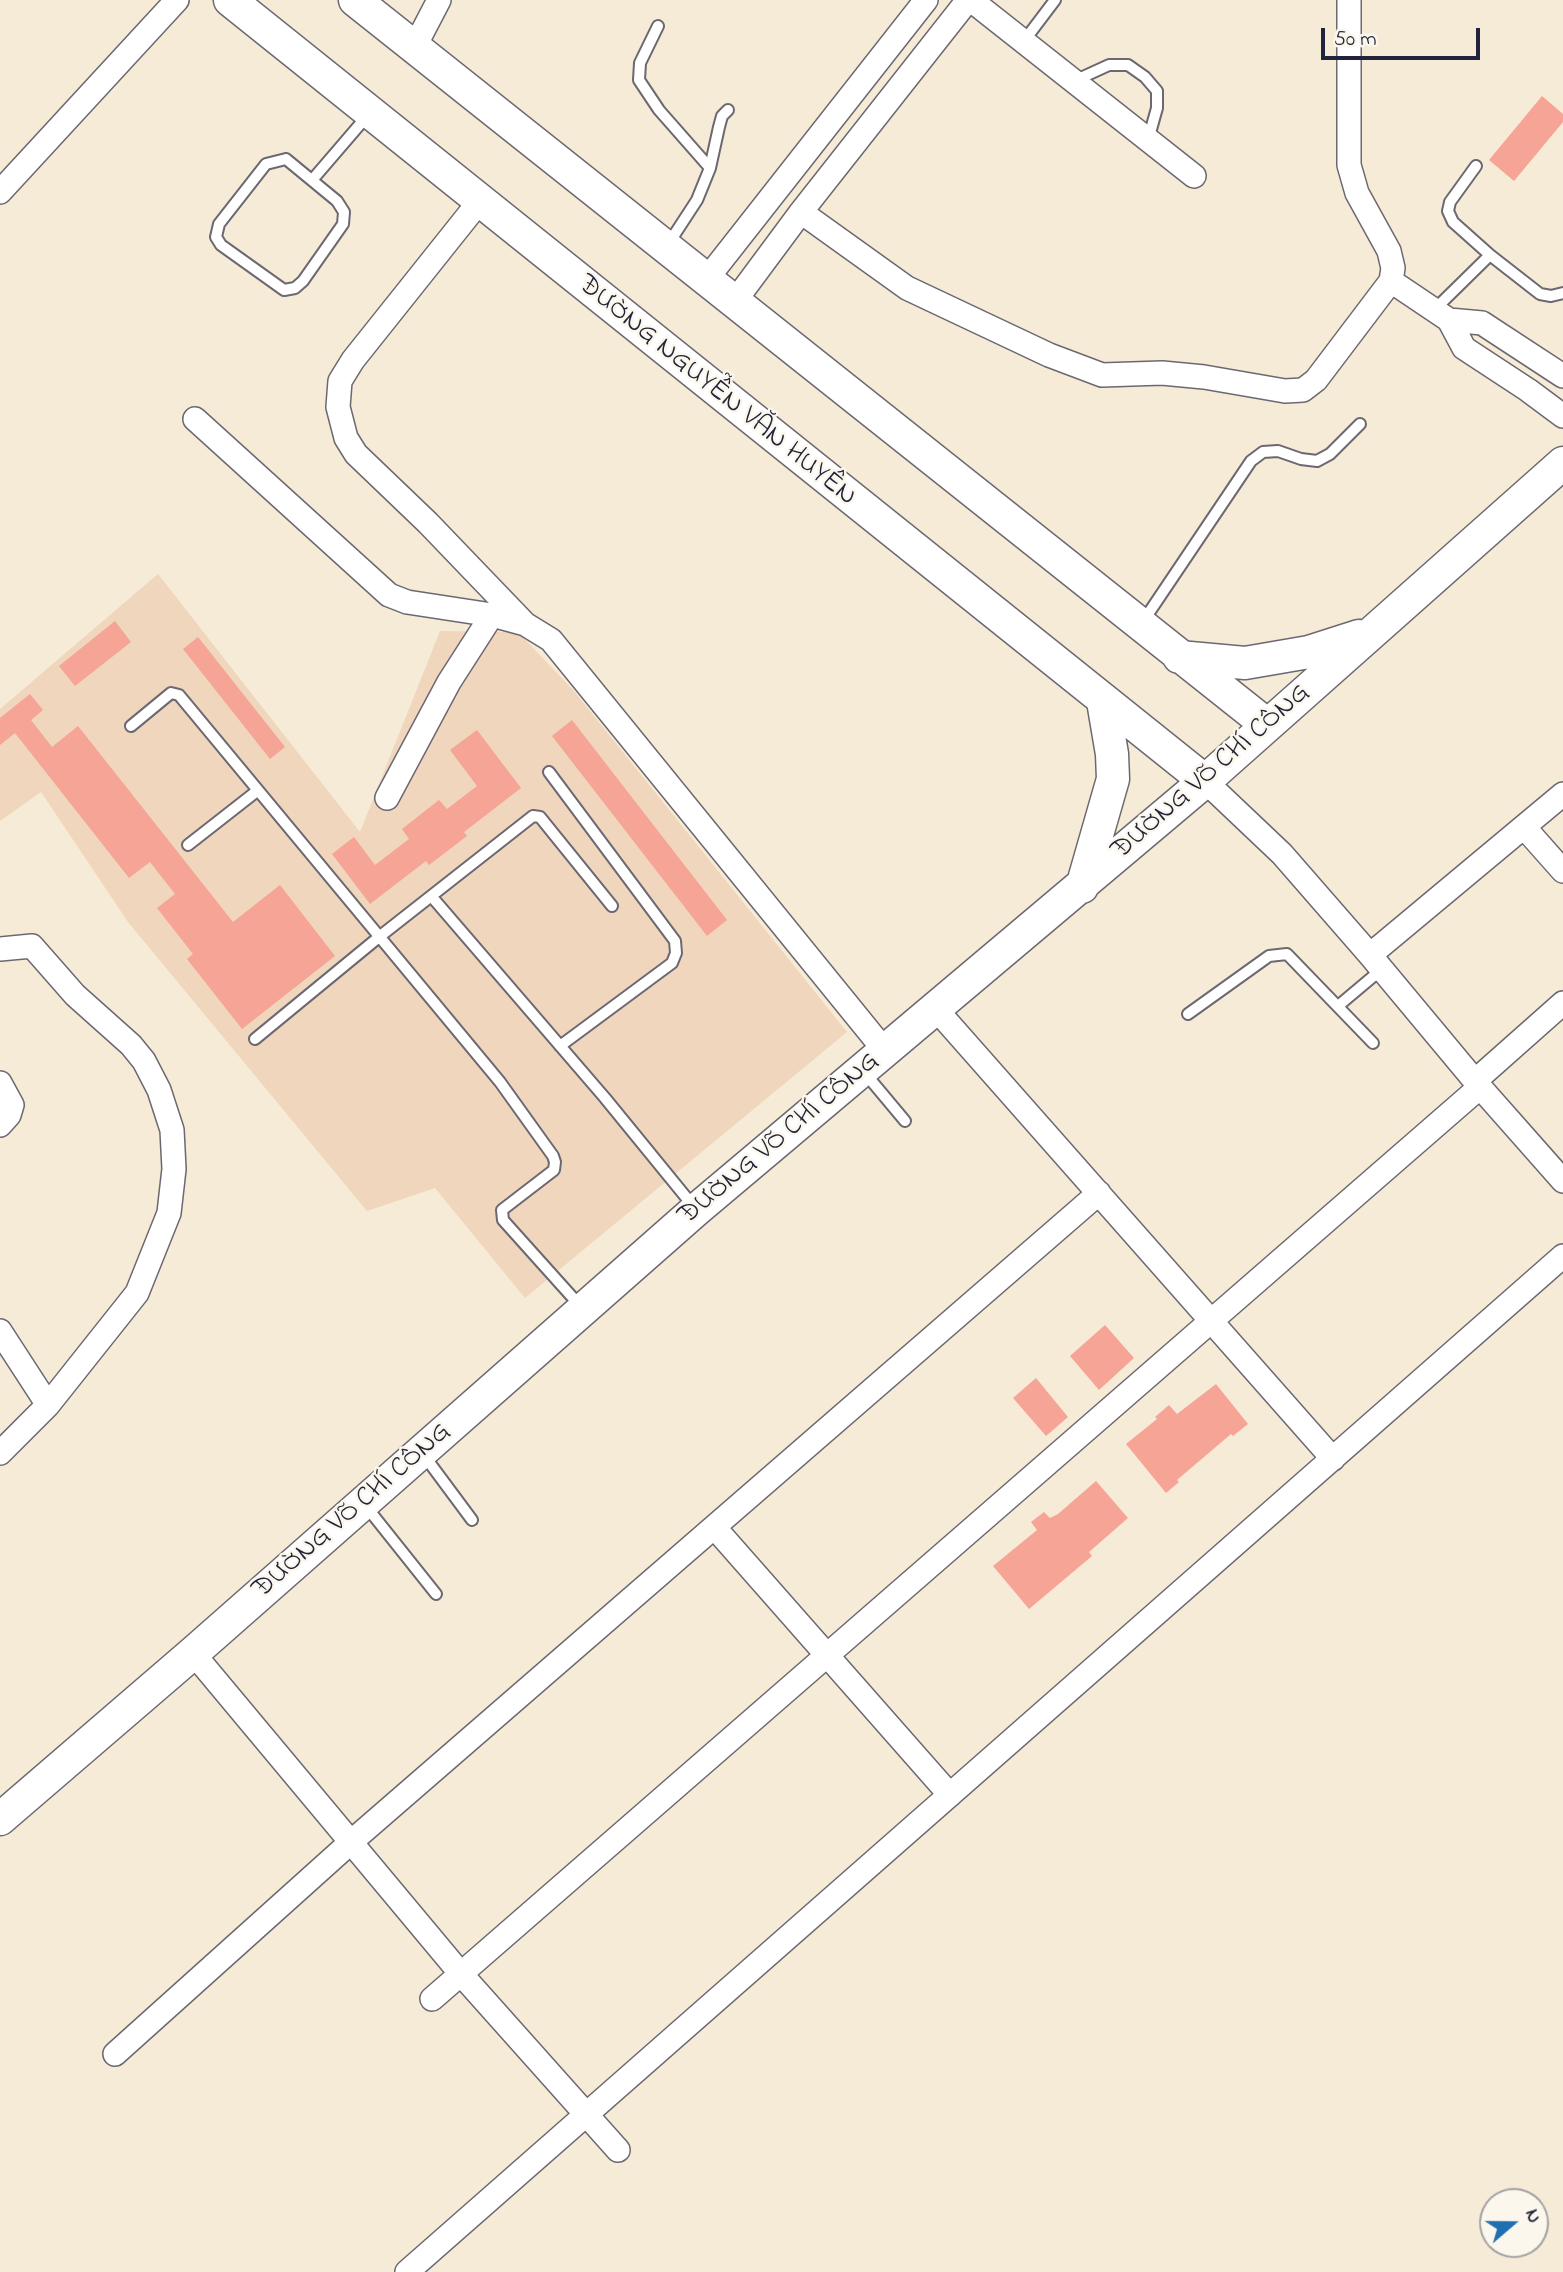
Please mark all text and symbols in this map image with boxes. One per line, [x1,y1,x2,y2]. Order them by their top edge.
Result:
scale bar [1325,14,1484,58]
text: 50 m [1334,25,1377,55]
street label: ĐƯỜNG NGUYỄN VĂN HUYÊN [570,269,862,515]
street label: ĐƯỜNG VÕ CHÍ CÔNG [1106,678,1318,868]
street label: ĐƯỜNG VÕ CHÍ CÔNG [673,1046,887,1234]
street label: ĐƯỜNG VÕ CHÍ CÔNG [247,1417,459,1607]
north arrow [1479,2188,1549,2258]
text: N [1517,2206,1547,2227]

